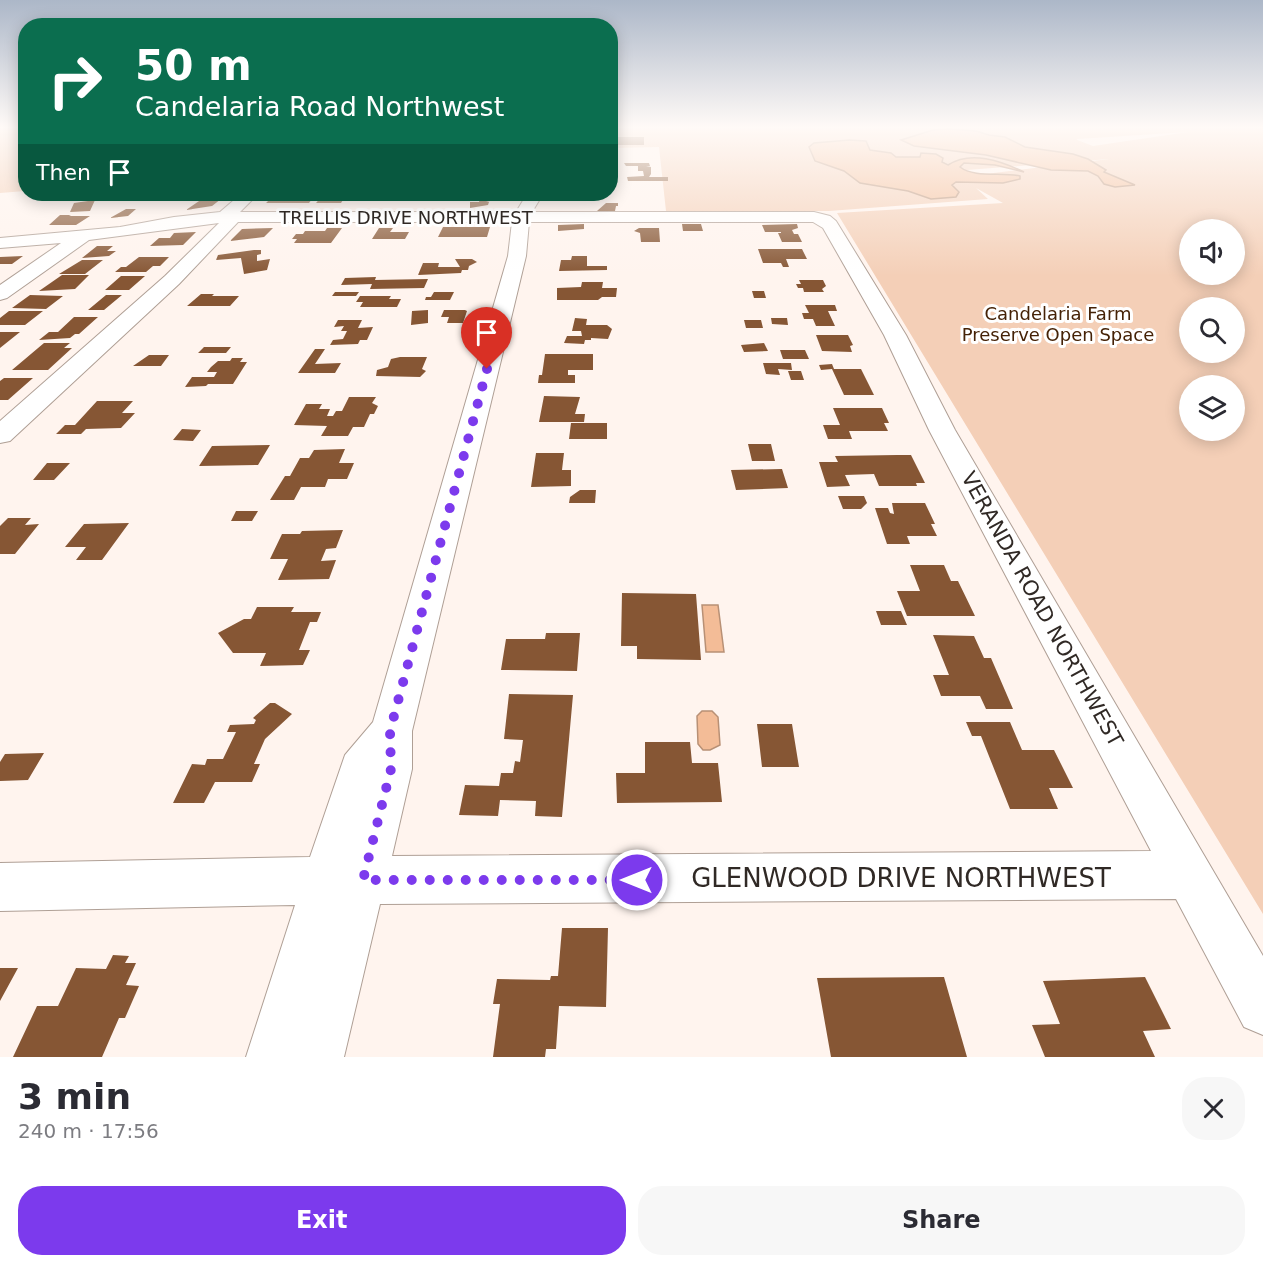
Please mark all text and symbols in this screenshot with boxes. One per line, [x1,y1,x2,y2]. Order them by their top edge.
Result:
text: 50 m [135,41,252,90]
icon: right [36,42,114,120]
text: Candelaria Road Northwest [135,91,504,122]
icon: arrive [103,156,136,189]
text: Then [36,160,91,185]
street label: TRELLIS DRIVE NORTHWEST [278,207,534,228]
map controls [1179,219,1245,441]
button: sound [1179,219,1245,285]
button: search [1179,297,1245,363]
park label: Candelaria Farm Preserve Open Space [962,303,1154,345]
pin [461,307,512,369]
icon: arrive [470,316,503,349]
button: layers [1179,375,1245,441]
street label: VERANDA ROAD NORTHWEST [956,467,1128,751]
position arrow [605,848,669,912]
street label: GLENWOOD DRIVE NORTHWEST [691,863,1111,893]
text: 3 min [18,1076,131,1117]
button: close [1182,1077,1245,1140]
text: 240 m · 17:56 [18,1119,159,1143]
button: Exit [18,1186,626,1255]
button: Share [638,1186,1245,1255]

